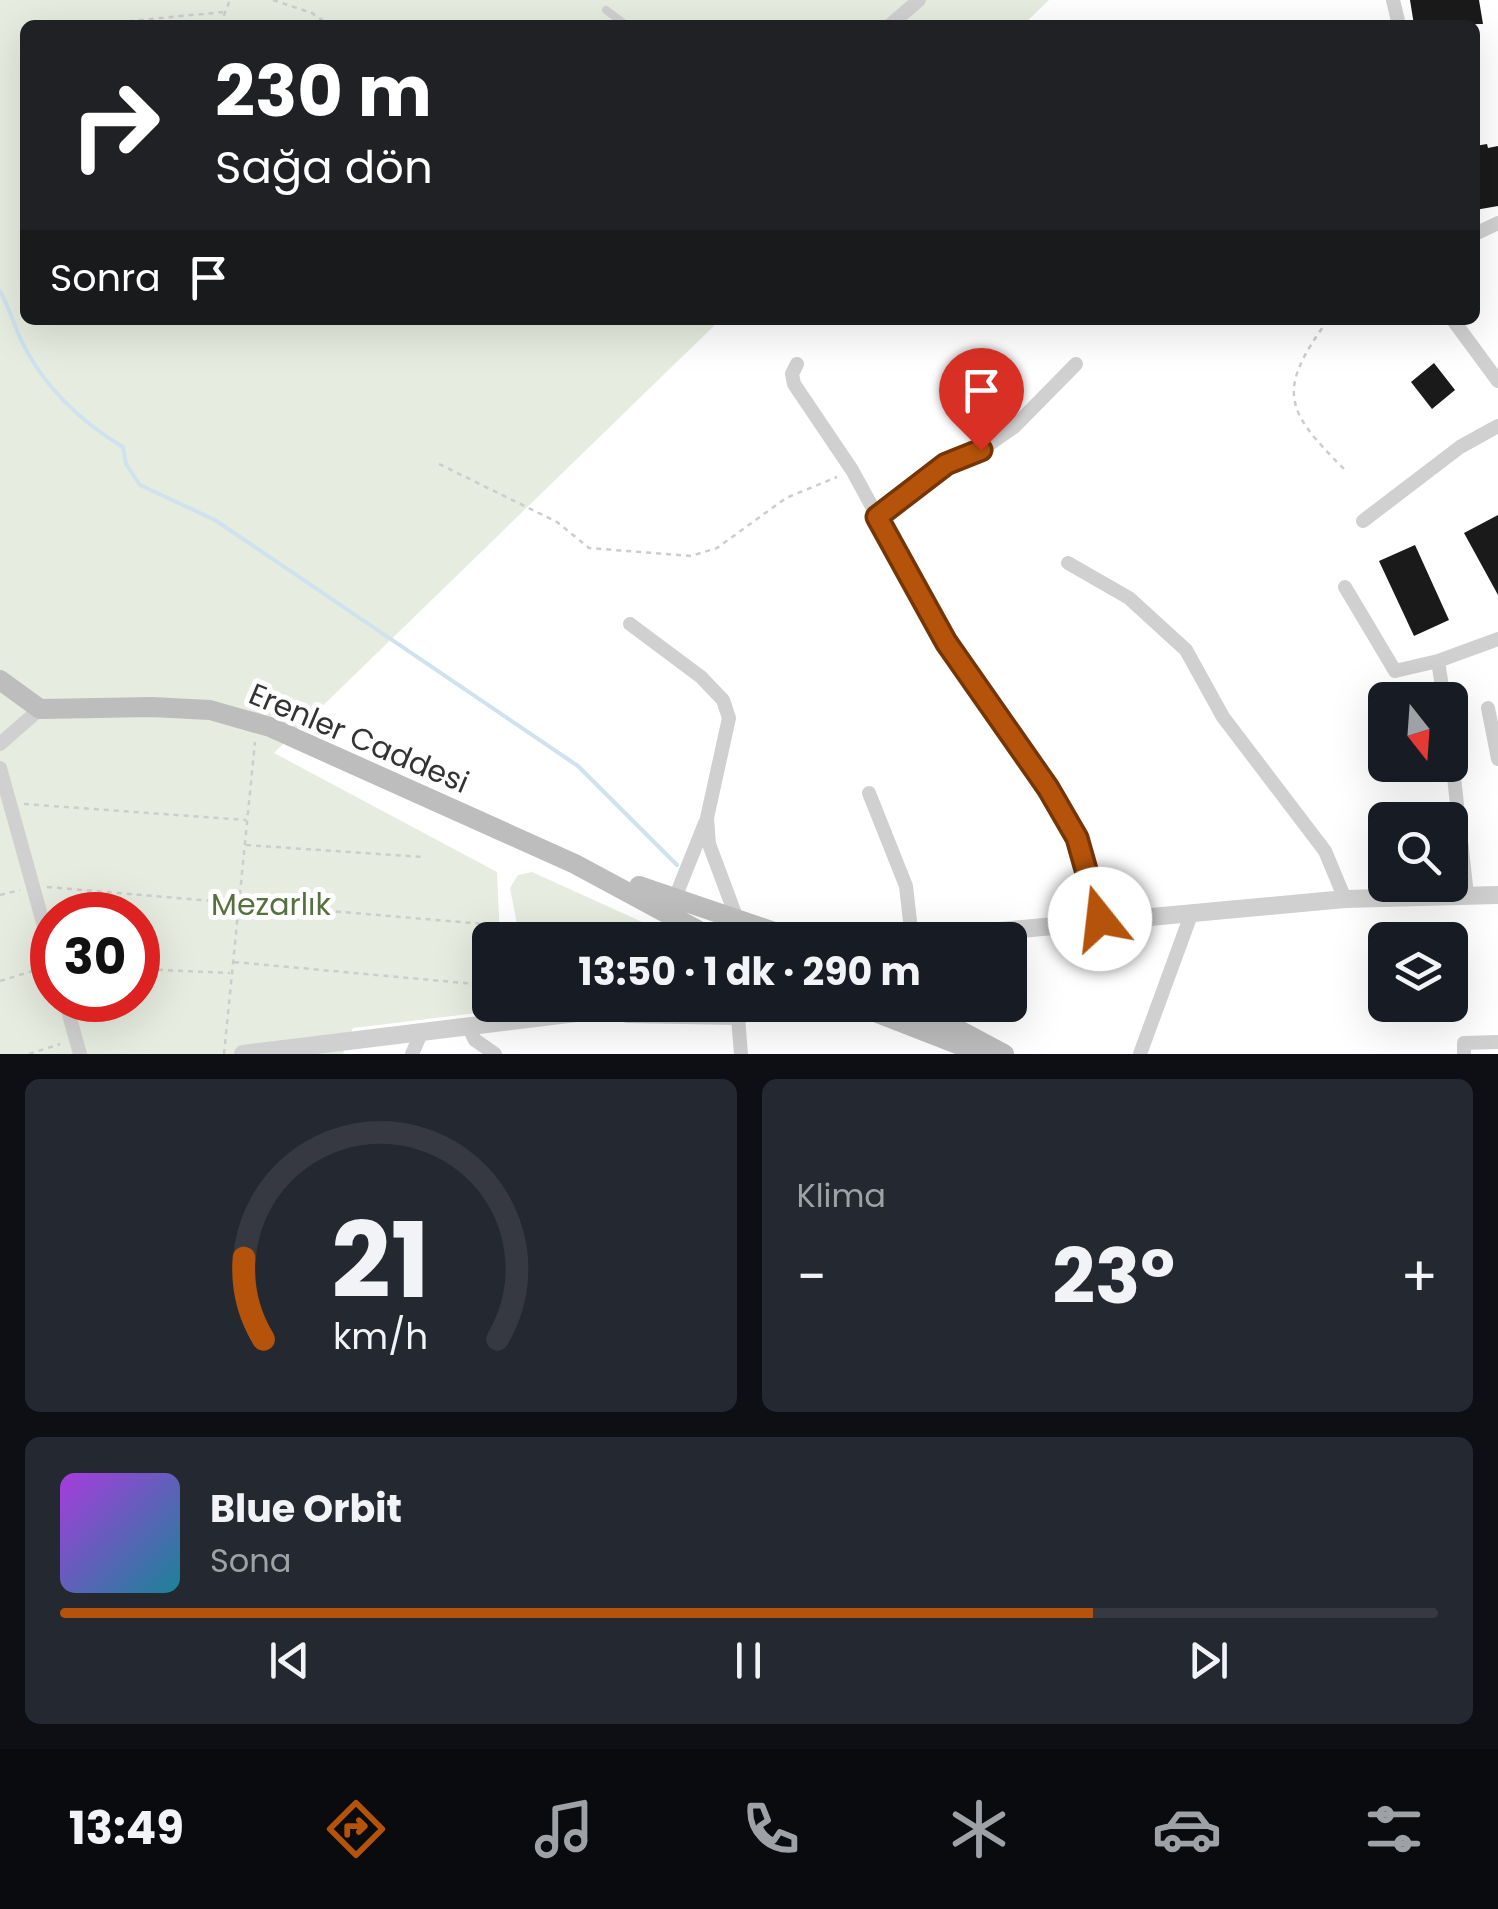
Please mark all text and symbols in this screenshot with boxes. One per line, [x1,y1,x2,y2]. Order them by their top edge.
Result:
text: 230 m [215,42,432,141]
icon: right [50,60,180,190]
text: Sağa dön [215,136,433,199]
icon: arrive [181,250,236,305]
text: Sonra [50,251,161,304]
pin [939,348,1024,451]
icon: arrive [954,363,1009,418]
street label: Erenler Caddesi [242,672,476,804]
north arrow [1368,682,1468,782]
map controls [1368,682,1468,1022]
button: search [1368,802,1468,902]
position arrow [1048,867,1152,971]
park label: Mezarlık [211,883,331,926]
speed limit sign: 30 [30,892,160,1022]
button: layers [1368,922,1468,1022]
text: 13:50 · 1 dk · 290 m [578,945,921,998]
text: Klima [797,1173,886,1218]
text: 21 [331,1188,430,1333]
text: 23° [1052,1224,1175,1329]
text: − [797,1238,827,1315]
text: + [1400,1238,1438,1315]
text: km/h [333,1311,428,1362]
text: Blue Orbit [210,1482,402,1535]
text: Sona [210,1538,291,1583]
icon: previous [262,1633,317,1688]
icon: pause [721,1633,776,1688]
icon: next [1181,1633,1236,1688]
icon: directions [321,1794,391,1864]
icon: music [529,1794,599,1864]
icon: phone [736,1794,806,1864]
icon: climate [944,1794,1014,1864]
icon: car [1152,1794,1222,1864]
icon: filters [1359,1794,1429,1864]
text: 13:49 [69,1797,184,1860]

